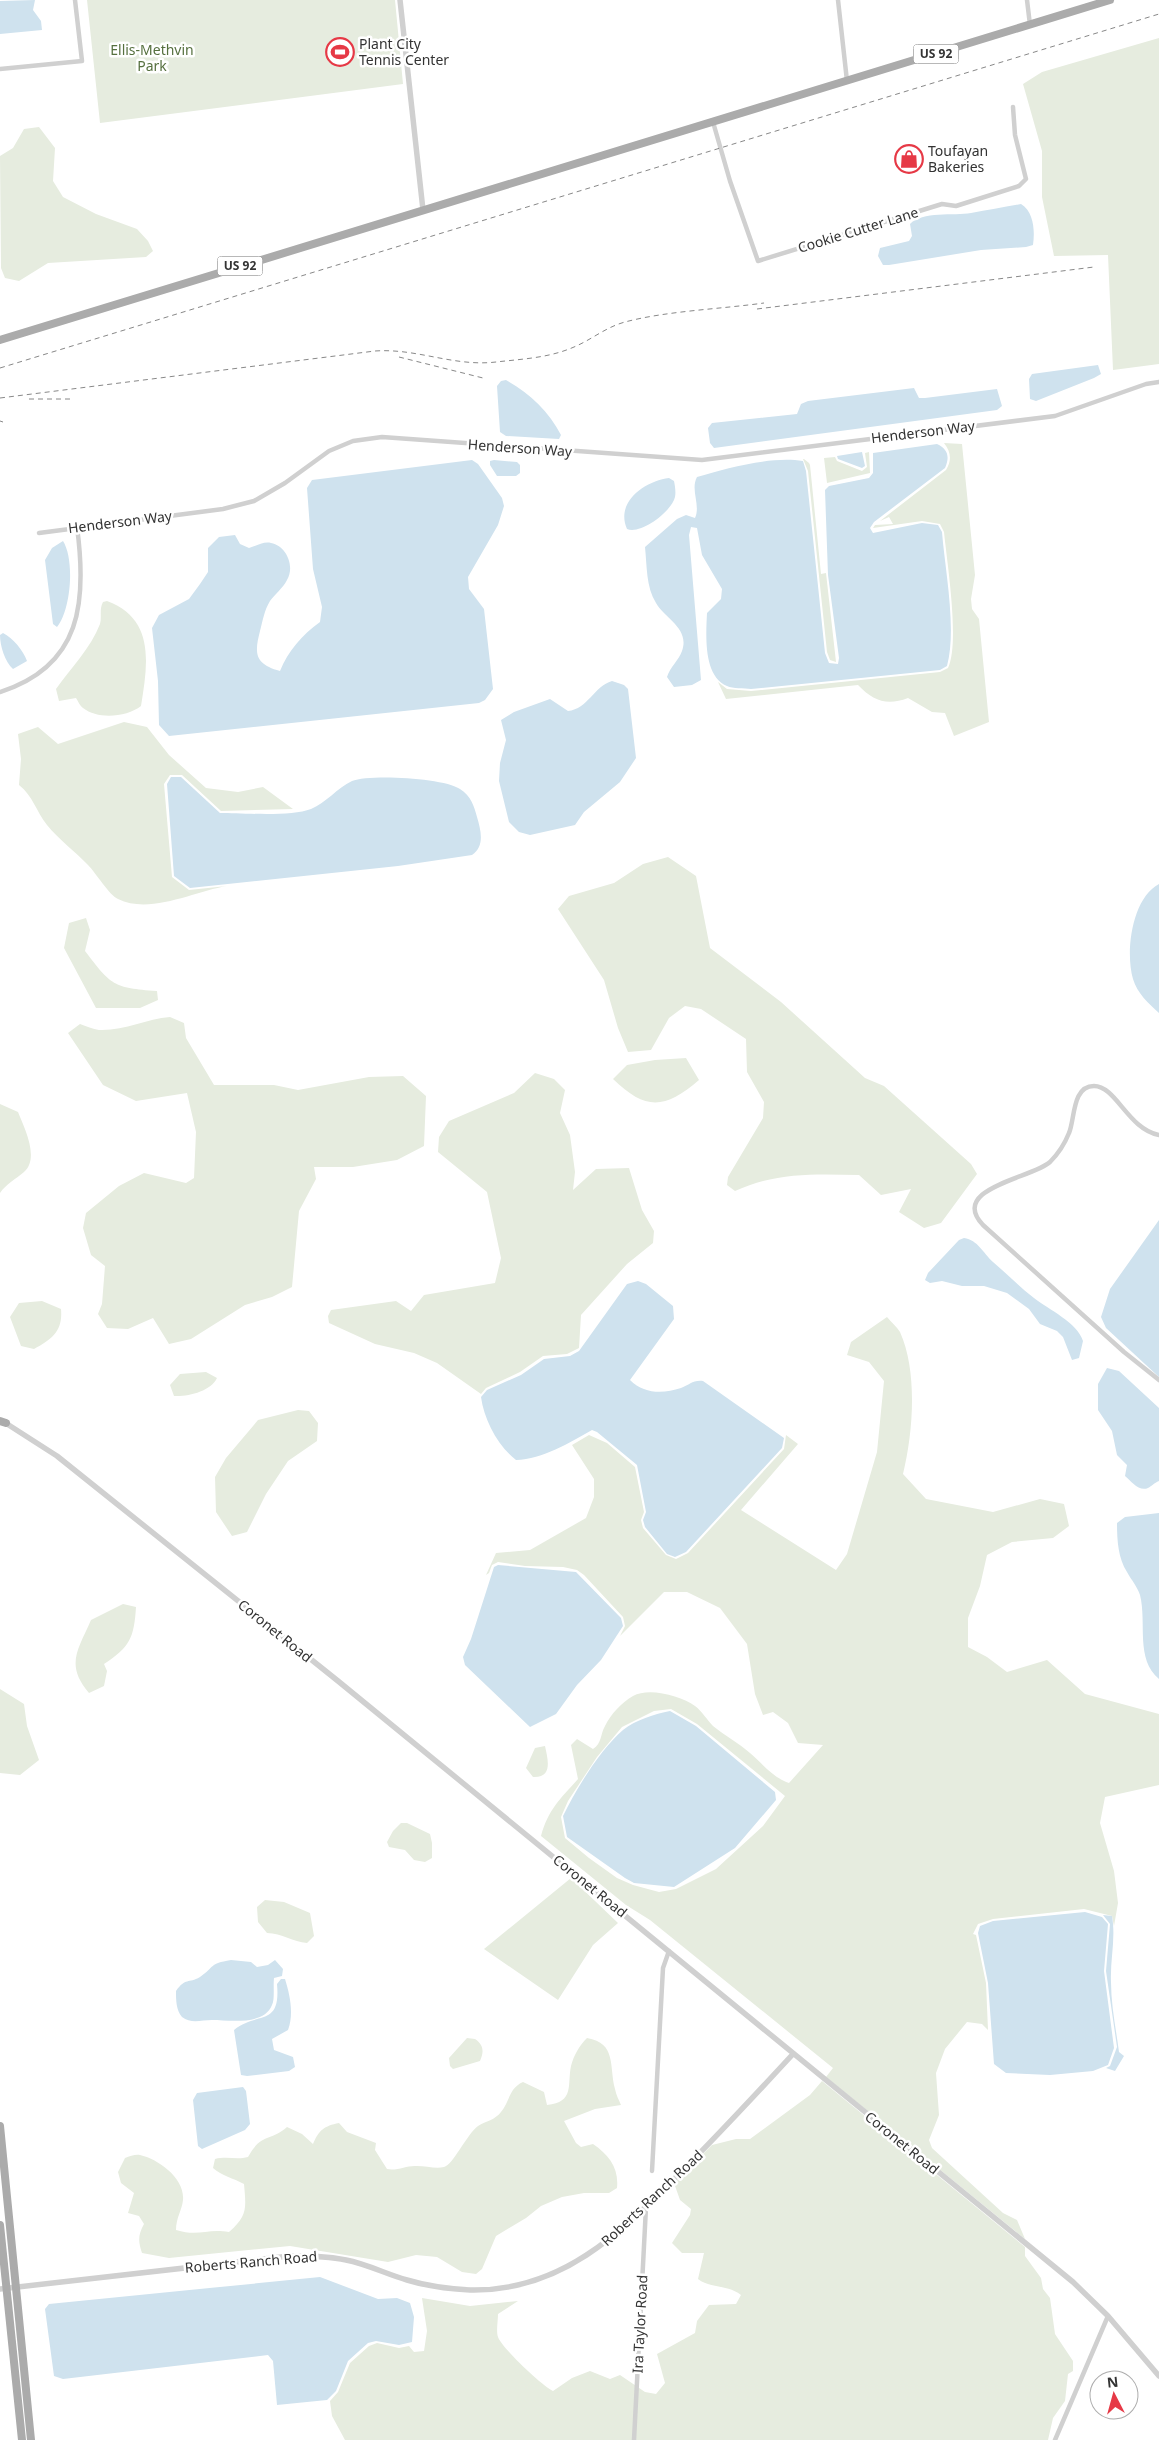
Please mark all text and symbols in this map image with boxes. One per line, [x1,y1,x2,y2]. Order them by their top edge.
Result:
place label: Plant City Tennis Center [359,34,449,69]
sports icon: Plant City Tennis Center [325,37,355,67]
park label: Ellis-Methvin Park [110,40,194,75]
road number: US 92 [914,44,958,64]
place label: Toufayan Bakeries [928,141,988,176]
shop icon: Toufayan Bakeries [894,144,924,174]
street label: Cookie Cutter Lane [795,202,921,257]
road number: US 92 [218,256,262,276]
street label: Henderson Way [870,416,977,447]
street label: Henderson Way [467,434,574,461]
street label: Henderson Way [67,506,174,537]
street label: Coronet Road [234,1595,316,1666]
street label: Coronet Road [549,1850,631,1921]
street label: Coronet Road [861,2107,943,2178]
street label: Roberts Ranch Road [597,2145,707,2250]
street label: Roberts Ranch Road [184,2246,318,2277]
street label: Ira Taylor Road [627,2274,652,2374]
north arrow [1089,2370,1139,2420]
text: N [1106,2372,1119,2392]

